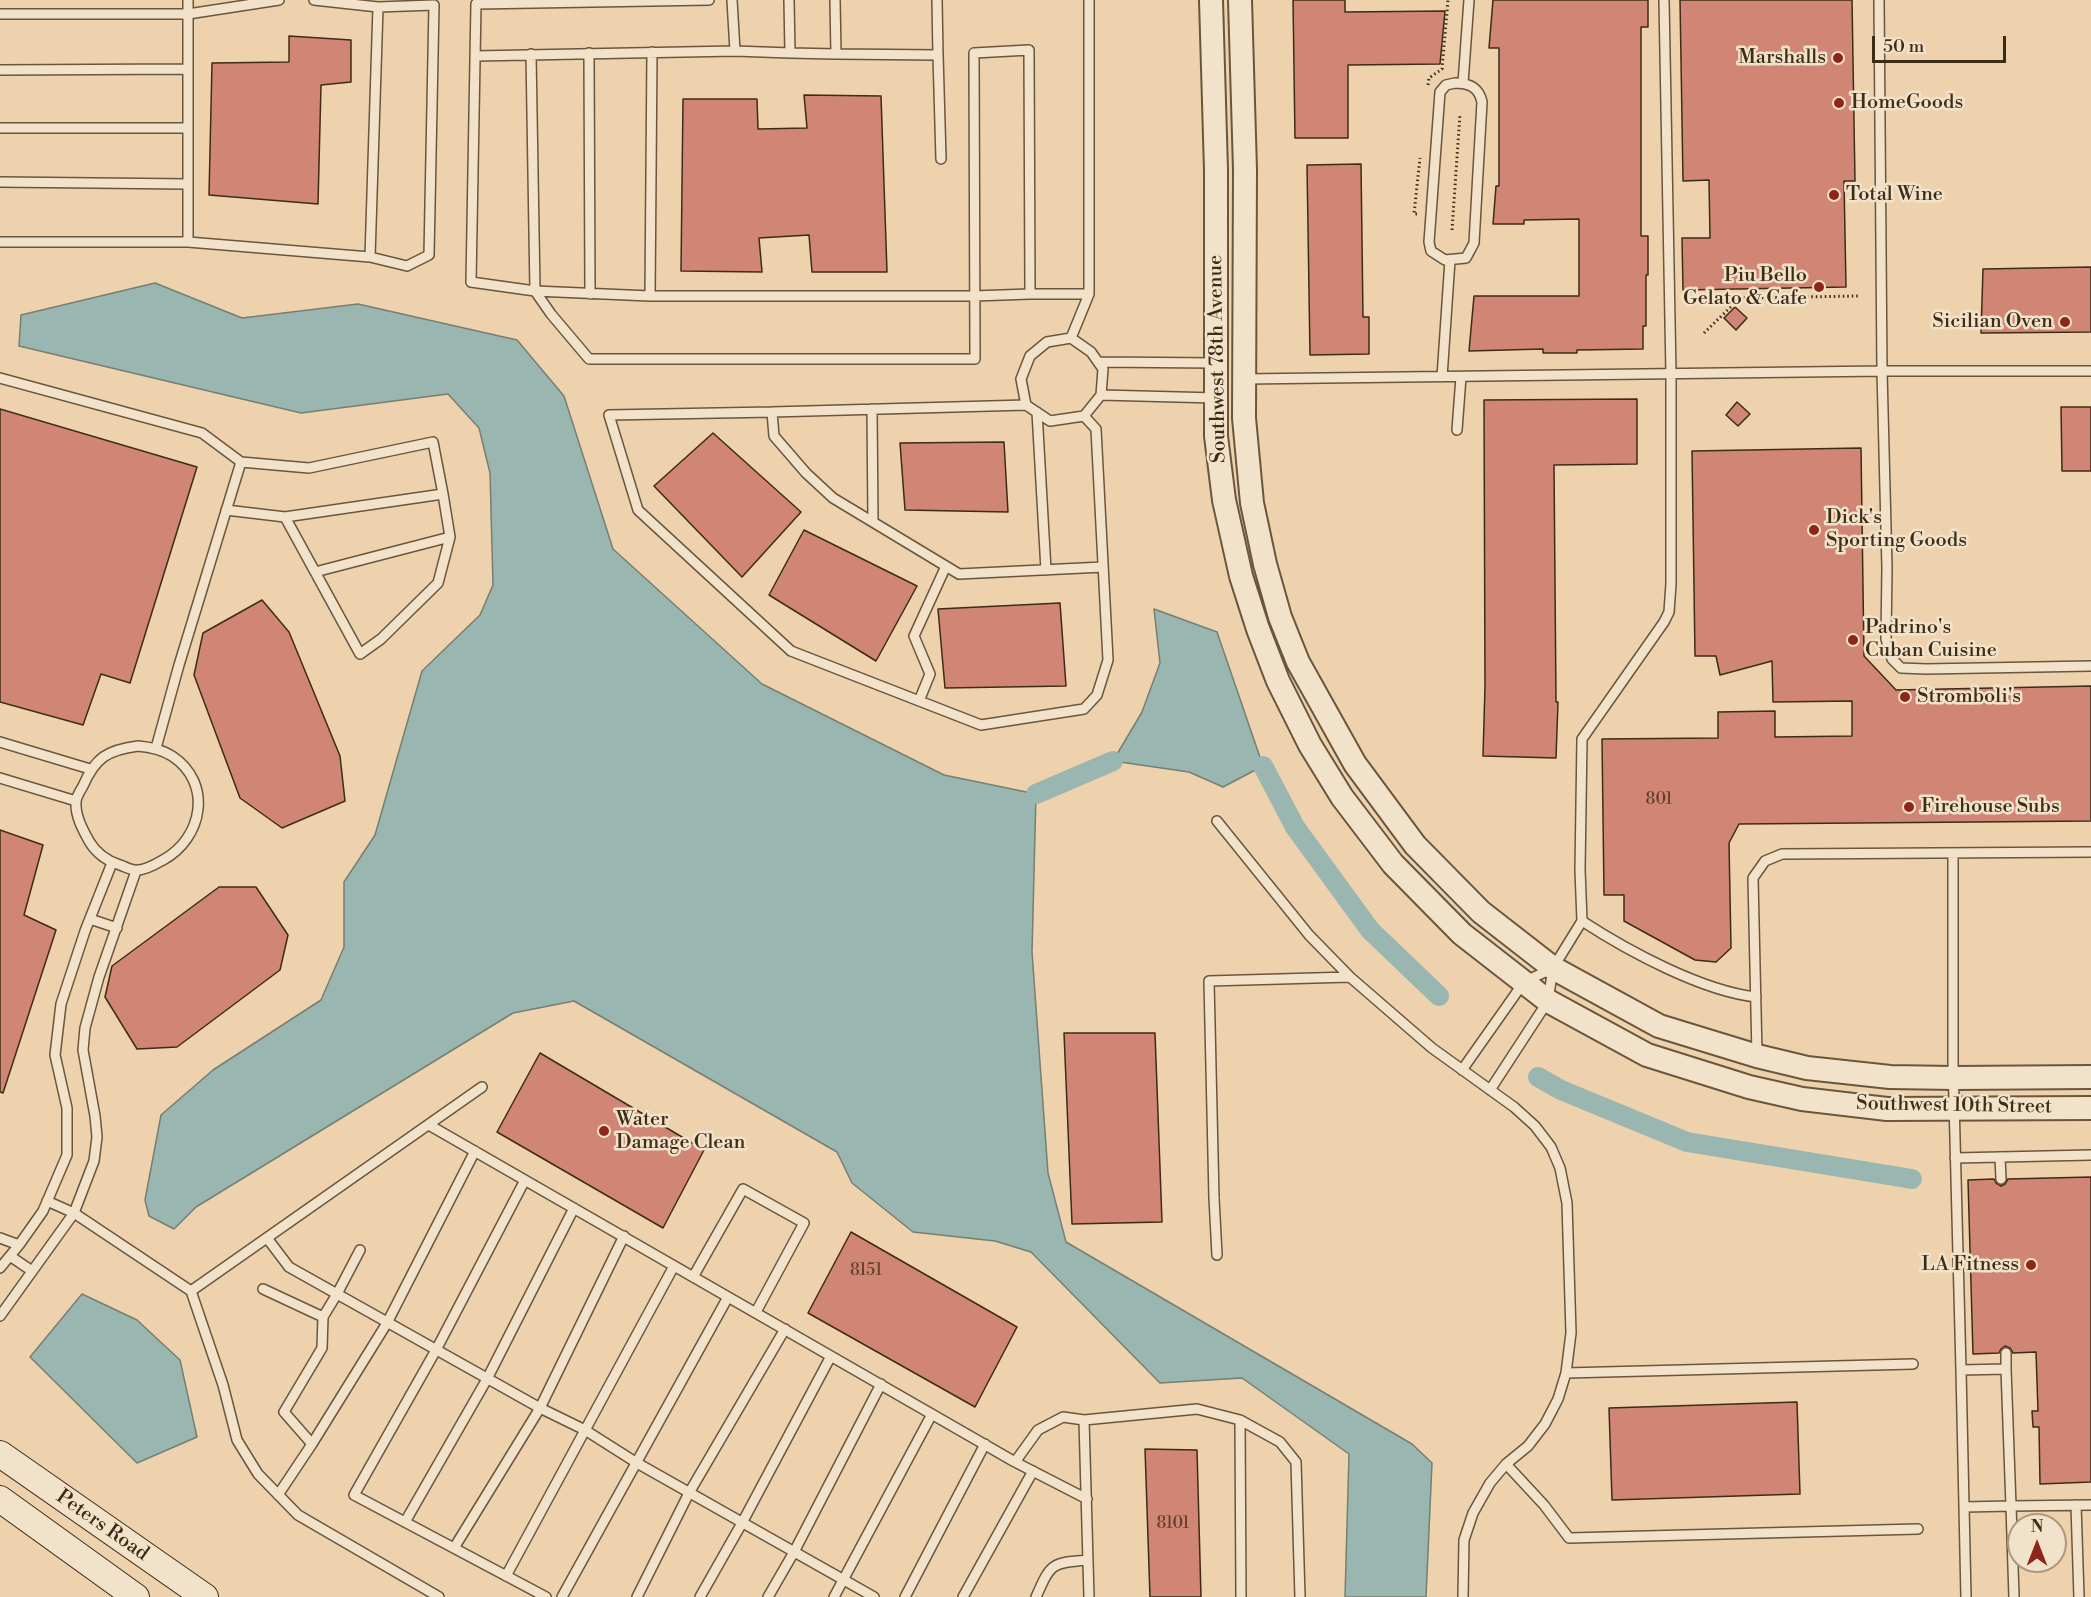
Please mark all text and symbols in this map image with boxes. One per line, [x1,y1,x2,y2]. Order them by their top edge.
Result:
scale bar [1875,24,2008,62]
text: 50 m [1883,35,1924,58]
place label: Marshalls [1738,46,1826,70]
marker: Marshalls [1831,51,1845,65]
place label: HomeGoods [1851,91,1963,115]
marker: HomeGoods [1832,96,1846,110]
place label: Total Wine [1846,183,1943,207]
marker: Total Wine [1827,188,1841,202]
street label: Southwest 78th Avenue [1204,255,1232,463]
place label: Piu Bello Gelato & Cafe [1683,264,1807,311]
marker: Piu Bello Gelato & Cafe [1812,280,1826,294]
place label: Sicilian Oven [1932,310,2053,334]
marker: Sicilian Oven [2058,315,2072,329]
place label: Dick's Sporting Goods [1826,506,1967,553]
marker: Dick's Sporting Goods [1807,523,1821,537]
place label: Padrino's Cuban Cuisine [1865,616,1997,663]
marker: Padrino's Cuban Cuisine [1846,633,1860,647]
place label: Stromboli's [1917,685,2021,709]
marker: Stromboli's [1898,690,1912,704]
house number: 801 [1646,790,1672,810]
place label: Firehouse Subs [1921,795,2060,819]
marker: Firehouse Subs [1902,800,1916,814]
street label: Southwest 10th Street [1856,1092,2052,1120]
place label: Water Damage Clean [616,1108,745,1155]
marker: Water Damage Clean [597,1124,611,1138]
place label: LA Fitness [1921,1253,2019,1277]
marker: LA Fitness [2024,1258,2038,1272]
house number: 8151 [850,1261,882,1281]
street label: Peters Road [51,1485,153,1567]
north arrow [2007,1513,2067,1573]
house number: 8101 [1157,1514,1189,1534]
text: N [2031,1517,2043,1537]

